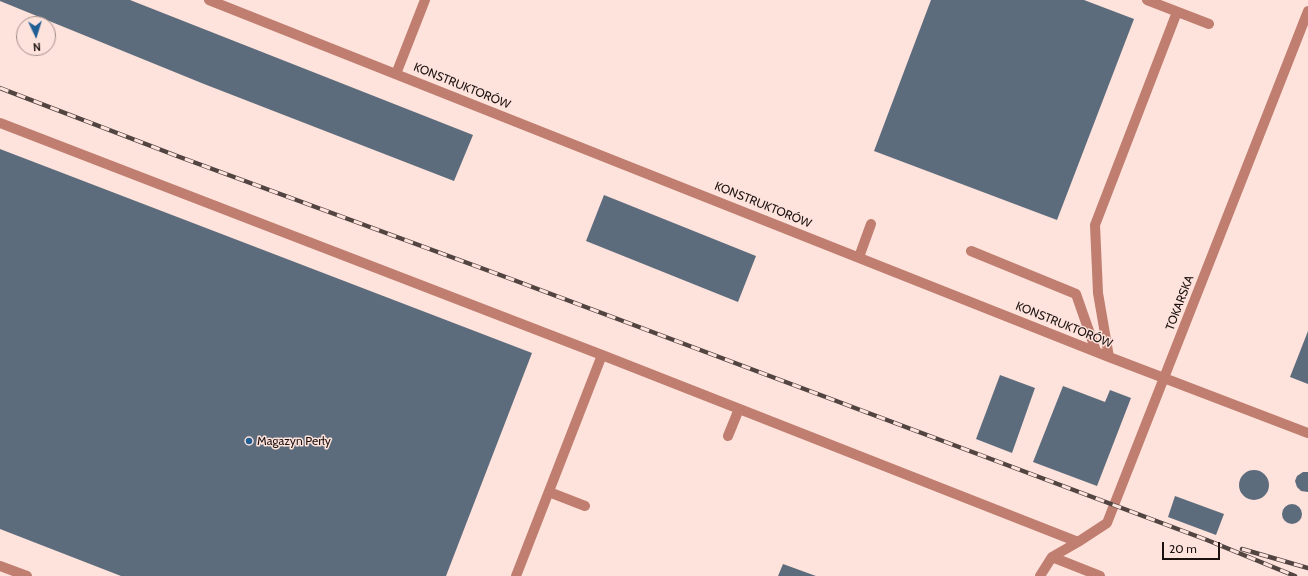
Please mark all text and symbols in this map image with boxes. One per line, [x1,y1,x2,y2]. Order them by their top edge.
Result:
north arrow [16,16,56,56]
text: N [32,40,41,54]
street label: KONSTRUKTORÓW [411,60,513,112]
street label: KONSTRUKTORÓW [712,179,814,231]
street label: TOKARSKA [1163,273,1197,333]
street label: KONSTRUKTORÓW [1013,299,1115,351]
place label: Magazyn Perły [257,434,331,448]
marker: Magazyn Perły [244,436,254,446]
scale bar [1164,534,1222,560]
text: 20 m [1169,541,1197,556]

